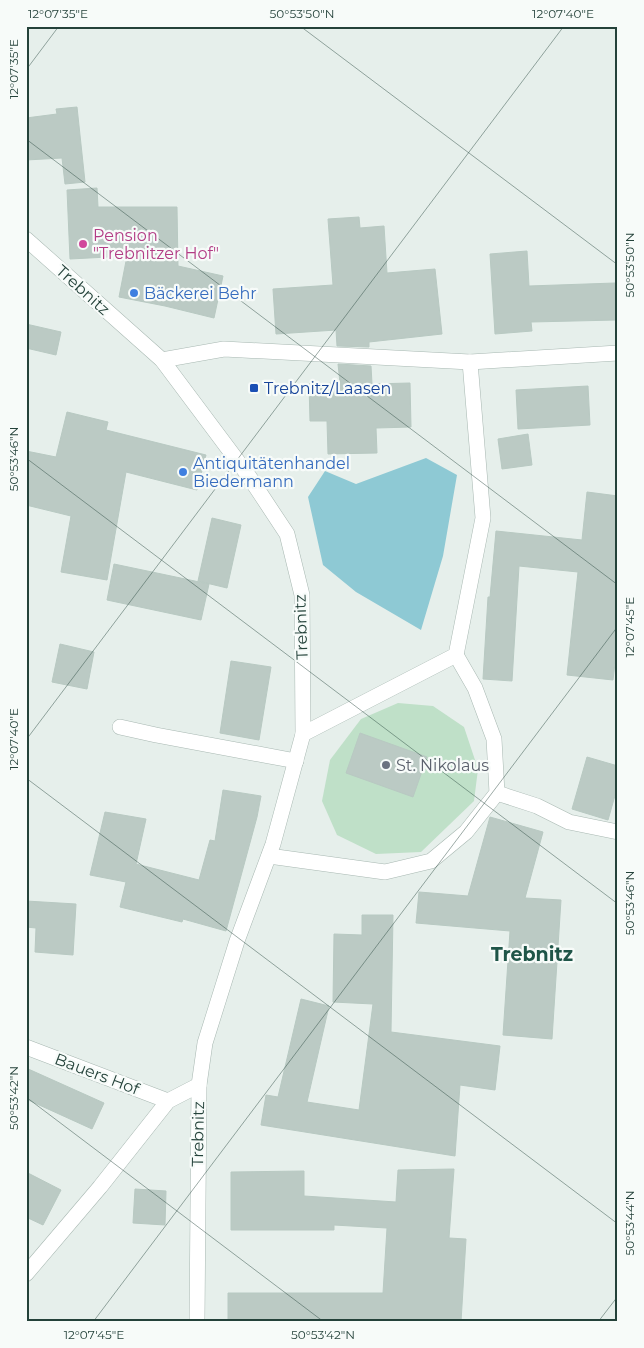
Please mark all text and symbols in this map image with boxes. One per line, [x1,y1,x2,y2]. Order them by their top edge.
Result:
text: 12°07'35"E [28,6,88,21]
text: 50°53'50"N [270,6,334,21]
text: 12°07'40"E [532,6,594,21]
text: 12°07'35"E [6,39,21,99]
place label: Pension "Trebnitzer Hof" [93,226,219,263]
text: 50°53'50"N [622,233,637,297]
marker: Pension "Trebnitzer Hof" [77,238,89,250]
street label: Trebnitz [52,261,114,319]
place label: Bäckerei Behr [144,284,257,303]
marker: Bäckerei Behr [128,287,140,299]
place label: Trebnitz/Laasen [264,379,391,398]
marker: Trebnitz/Laasen [248,382,260,394]
text: 50°53'46"N [6,427,21,491]
place label: Antiquitätenhandel Biedermann [193,454,350,491]
marker: Antiquitätenhandel Biedermann [177,466,189,478]
street label: Trebnitz [290,594,312,660]
text: 12°07'45"E [622,597,637,657]
text: 12°07'40"E [6,708,21,770]
place label: St. Nikolaus [396,756,489,775]
marker: St. Nikolaus [380,759,392,771]
text: 50°53'46"N [622,871,637,935]
district label: Trebnitz [491,943,573,966]
street label: Bauers Hof [52,1049,142,1099]
text: 50°53'42"N [6,1066,21,1130]
street label: Trebnitz [188,1101,208,1167]
text: 50°53'44"N [622,1191,637,1255]
text: 12°07'45"E [64,1327,124,1342]
text: 50°53'42"N [291,1327,355,1342]

